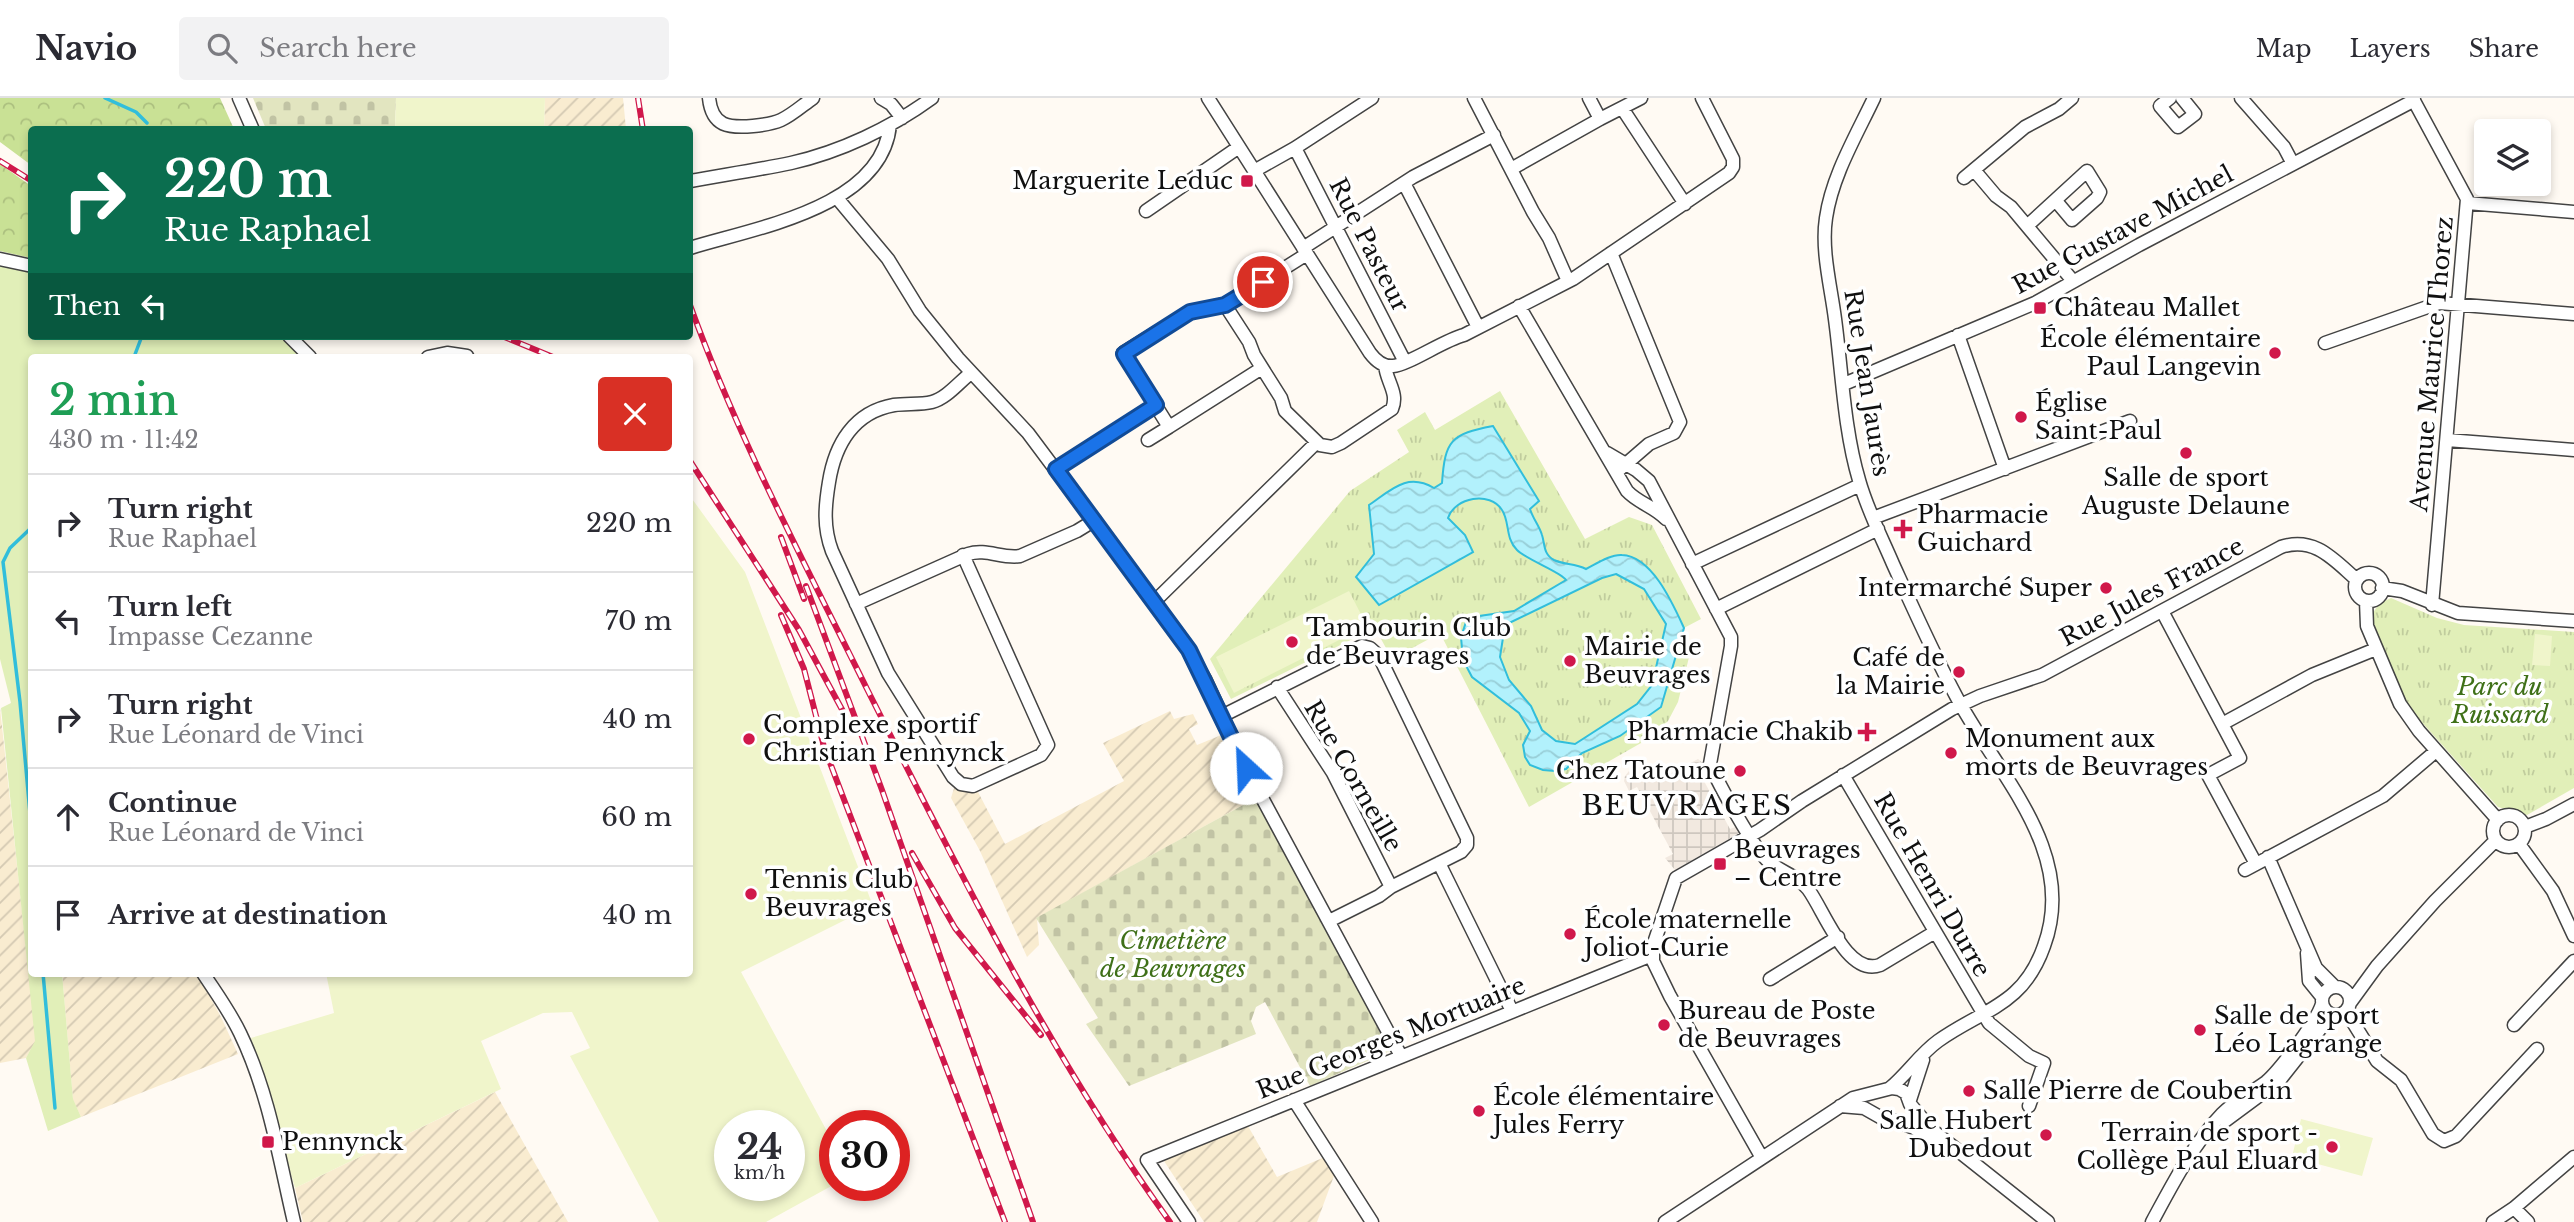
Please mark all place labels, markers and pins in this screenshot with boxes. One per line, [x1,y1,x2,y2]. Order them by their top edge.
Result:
place label: Marguerite Leduc [1012,166,1233,195]
marker: Marguerite Leduc [1239,173,1255,189]
pin [1233,252,1293,312]
place label: Château Mallet [2054,293,2240,322]
marker: Château Mallet [2032,300,2048,316]
place label: École élémentaire Paul Langevin [2040,324,2261,381]
marker: École élémentaire Paul Langevin [2267,345,2283,361]
place label: Église Saint-Paul [2035,388,2162,445]
marker: Église Saint-Paul [2013,409,2029,425]
marker: Salle de sport Auguste Delaune [2178,445,2194,461]
place label: Salle de sport Auguste Delaune [2081,463,2290,520]
place label: Pharmacie Guichard [1917,500,2049,557]
marker: Pharmacie Guichard [1895,521,1911,537]
place label: Intermarché Super [1858,573,2093,602]
marker: Intermarché Super [2098,580,2114,596]
place label: Tambourin Club de Beuvrages [1306,613,1511,670]
place label: Mairie de Beuvrages [1584,632,1711,689]
marker: Tambourin Club de Beuvrages [1284,634,1300,650]
place label: Café de la Mairie [1836,643,1945,700]
marker: Mairie de Beuvrages [1562,653,1578,669]
marker: Café de la Mairie [1951,664,1967,680]
place label: Complexe sportif Christian Pennynck [763,710,1005,767]
place label: Pharmacie Chakib [1627,717,1853,746]
marker: Pharmacie Chakib [1859,724,1875,740]
place label: Monument aux morts de Beuvrages [1965,724,2208,781]
marker: Complexe sportif Christian Pennynck [741,731,757,747]
marker: Monument aux morts de Beuvrages [1943,745,1959,761]
place label: Chez Tatoune [1556,756,1726,785]
marker: Chez Tatoune [1732,763,1748,779]
place label: Beuvrages – Centre [1734,835,1861,892]
marker: Beuvrages – Centre [1712,856,1728,872]
place label: Tennis Club Beuvrages [765,865,913,922]
marker: Tennis Club Beuvrages [743,886,759,902]
place label: École maternelle Joliot-Curie [1581,905,1791,962]
marker: École maternelle Joliot-Curie [1562,926,1578,942]
place label: Bureau de Poste de Beuvrages [1678,996,1876,1053]
place label: Salle de sport Léo Lagrange [2214,1001,2382,1058]
marker: Bureau de Poste de Beuvrages [1656,1017,1672,1033]
marker: Salle de sport Léo Lagrange [2192,1022,2208,1038]
place label: Salle Pierre de Coubertin [1983,1076,2292,1105]
place label: École élémentaire Jules Ferry [1490,1082,1714,1139]
marker: Salle Pierre de Coubertin [1961,1083,1977,1099]
marker: École élémentaire Jules Ferry [1471,1103,1487,1119]
place label: Salle Hubert Dubedout [1879,1106,2032,1163]
place label: Terrain de sport - Collège Paul Eluard [2077,1118,2318,1175]
place label: Pennynck [282,1127,404,1156]
marker: Salle Hubert Dubedout [2038,1127,2054,1143]
marker: Pennynck [260,1134,276,1150]
marker: Terrain de sport - Collège Paul Eluard [2324,1139,2340,1155]

